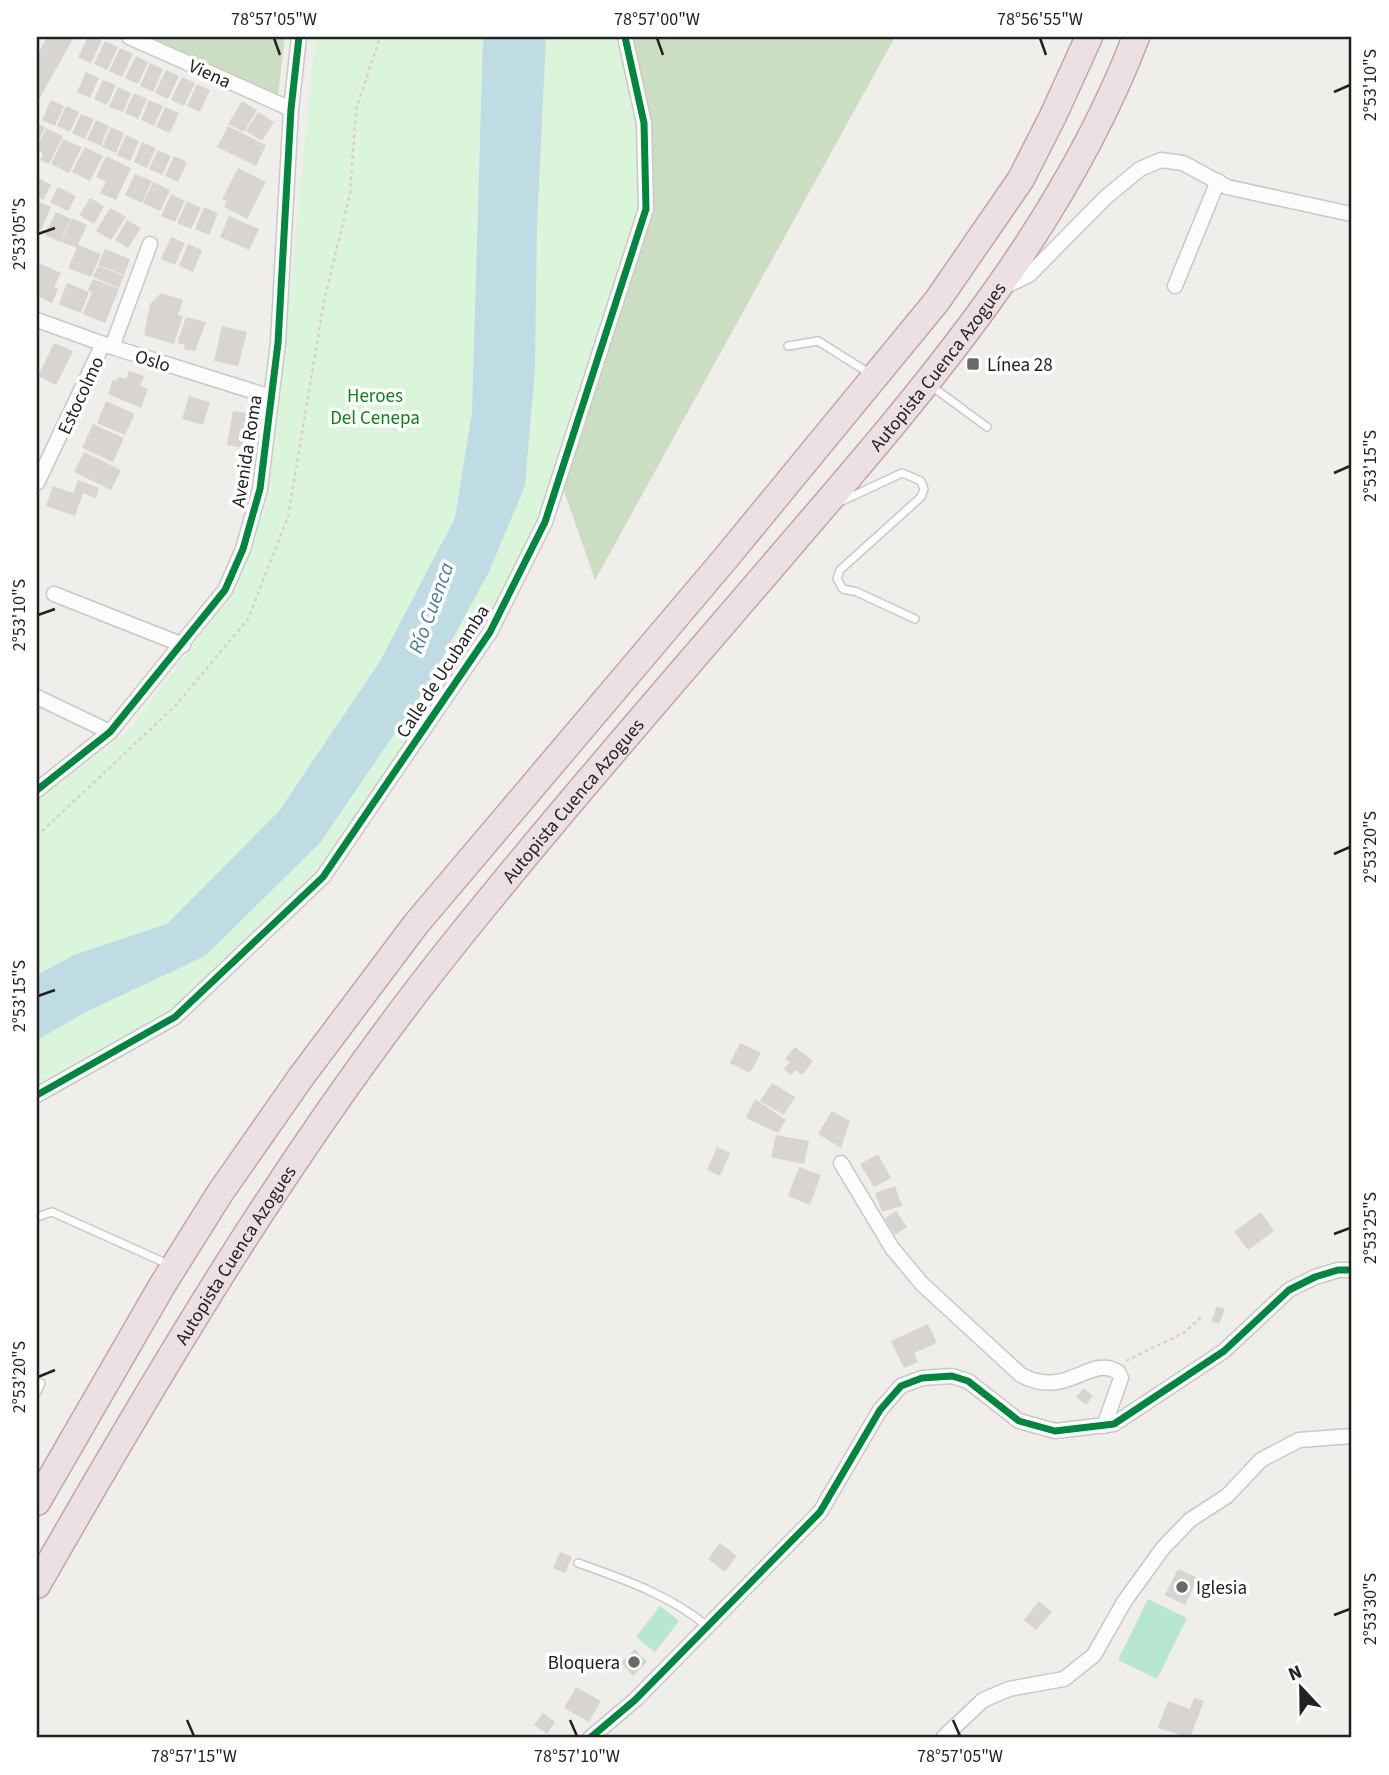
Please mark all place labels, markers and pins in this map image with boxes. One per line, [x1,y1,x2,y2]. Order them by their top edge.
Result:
place label: Línea 28 [987,352,1053,379]
marker: Línea 28 [965,356,981,372]
place label: Iglesia [1196,1575,1247,1602]
marker: Iglesia [1174,1579,1190,1595]
place label: Bloquera [548,1650,620,1677]
marker: Bloquera [626,1654,642,1670]

